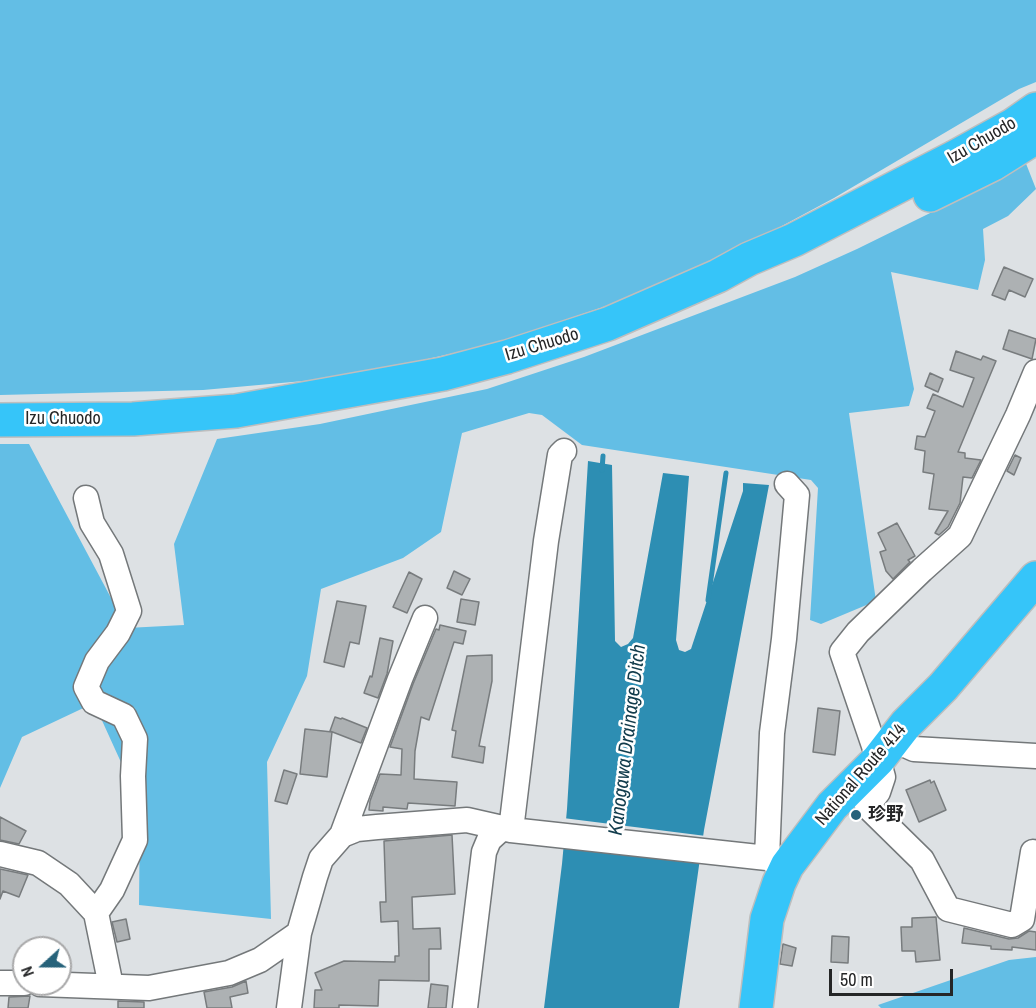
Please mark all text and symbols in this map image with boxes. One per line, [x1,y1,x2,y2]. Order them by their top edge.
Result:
street label: Izu Chuodo [944,113,1020,169]
street label: Izu Chuodo [503,324,581,366]
street label: Izu Chuodo [25,408,101,430]
water label: Kanogawa Drainage Ditch [604,643,652,837]
street label: National Route 414 [811,720,911,830]
place label: 珍野 [868,804,904,826]
marker: 珍野 [849,808,863,822]
north arrow [12,936,72,996]
scale bar [832,957,956,995]
text: N [15,963,39,980]
text: 50 m [840,967,873,992]

